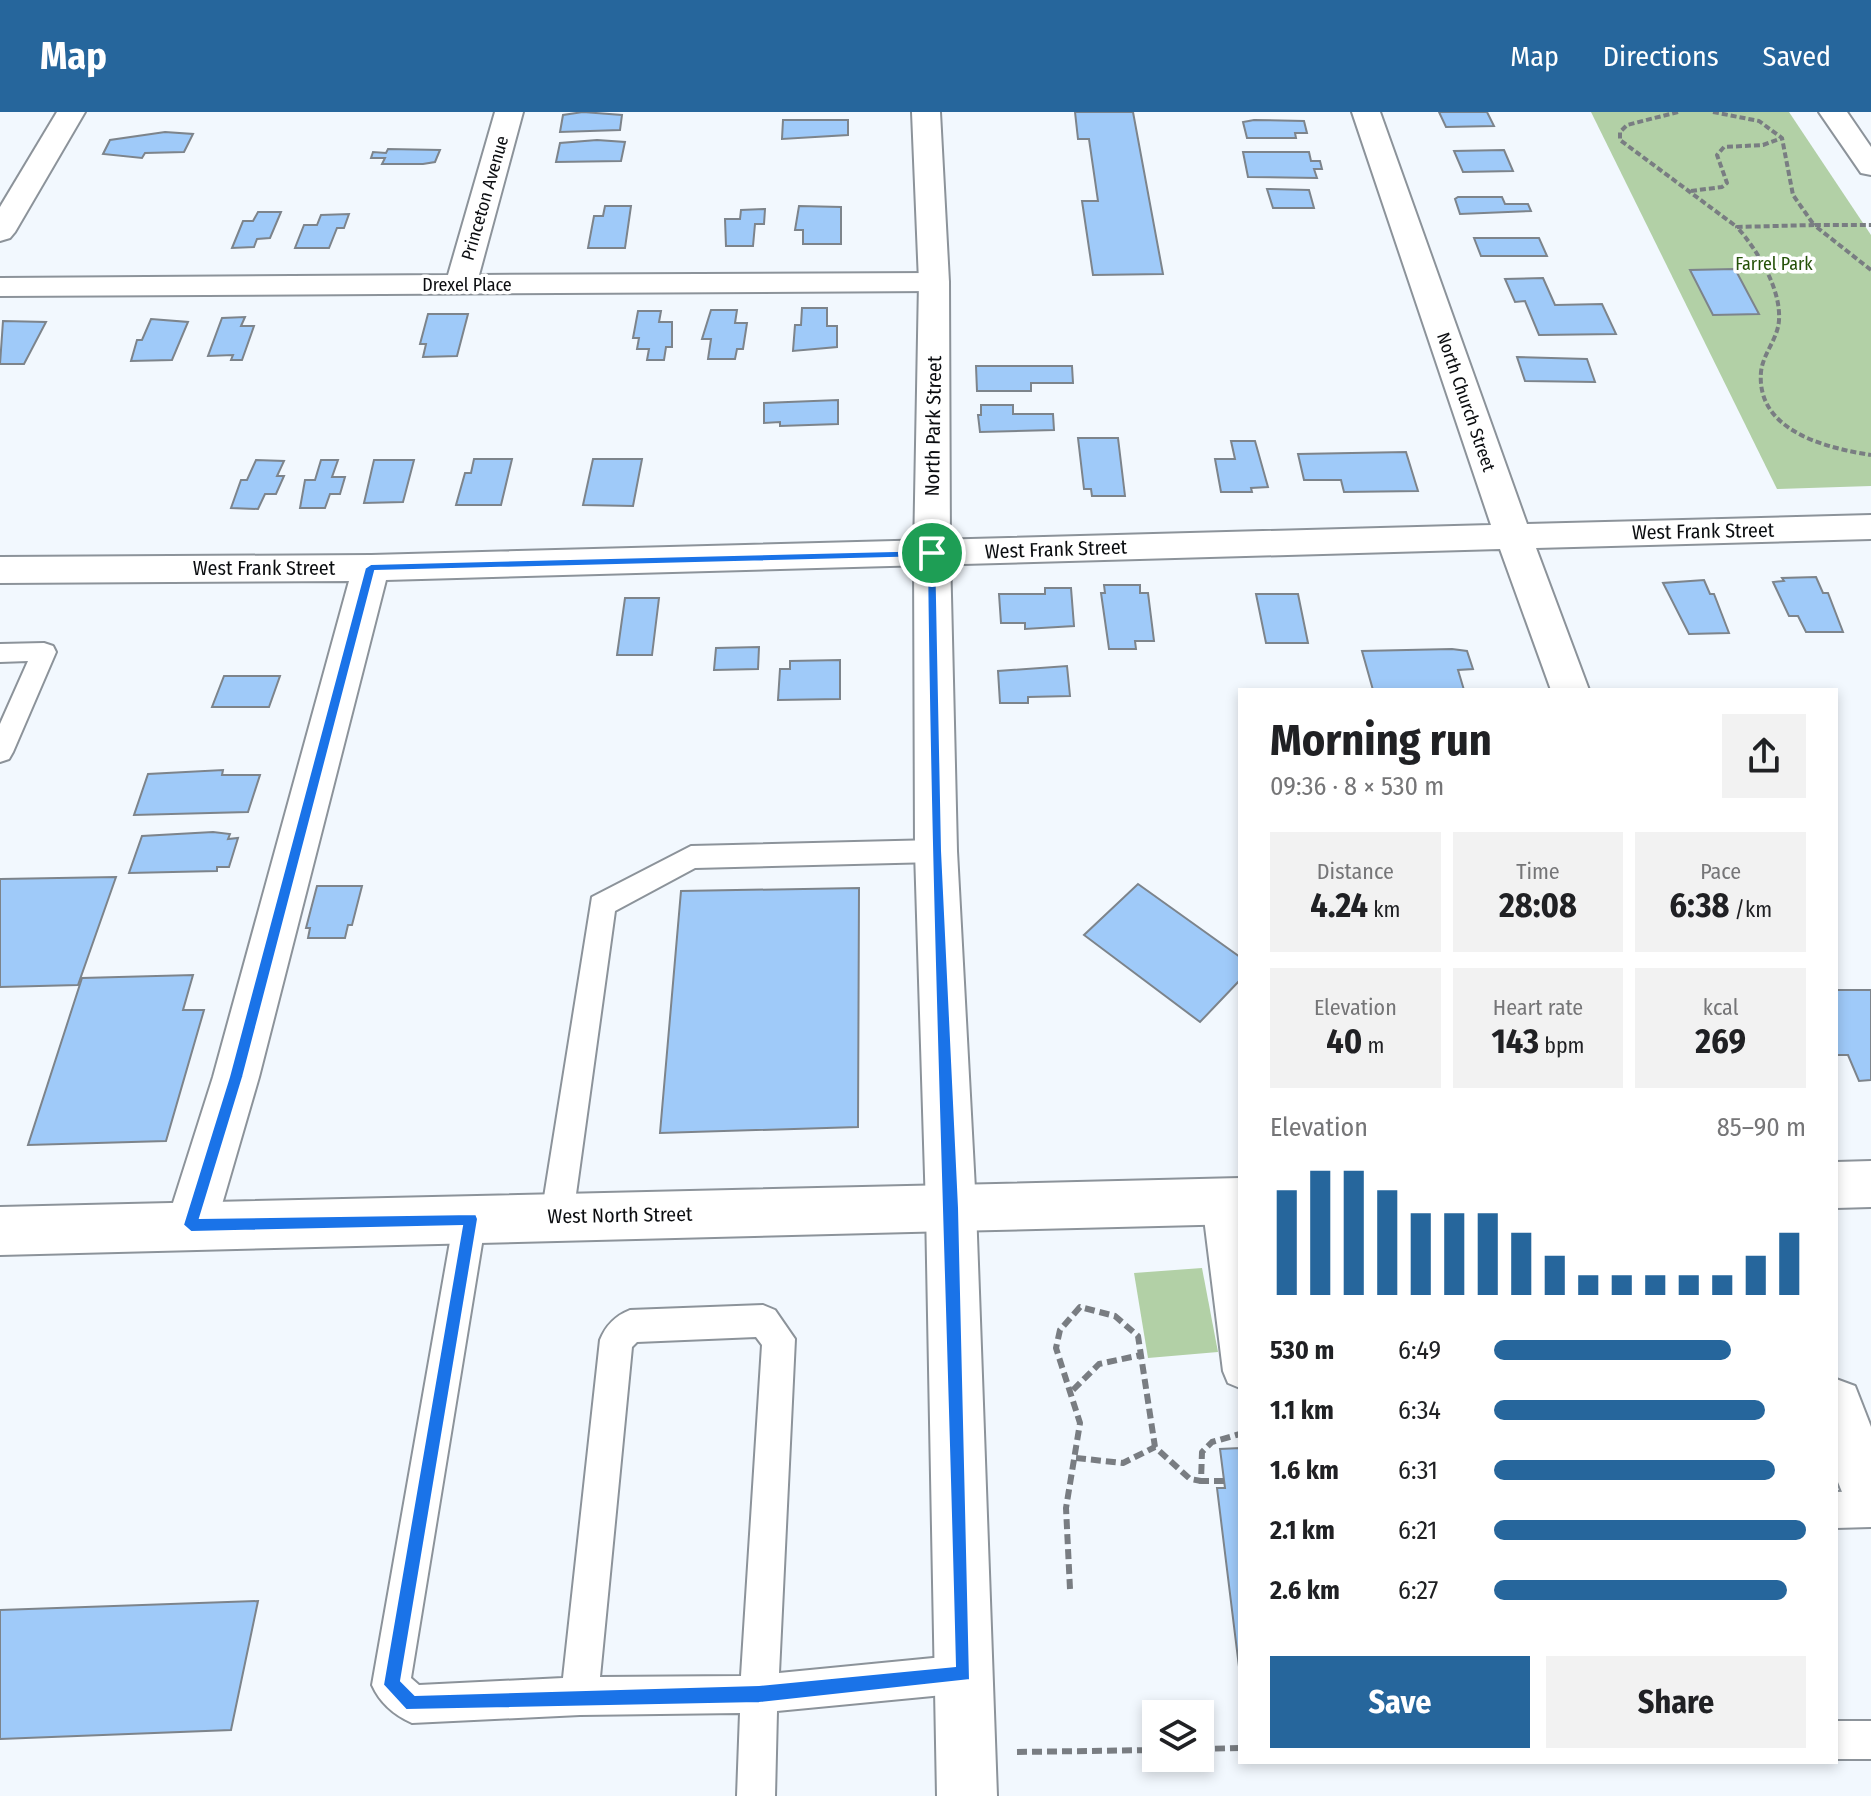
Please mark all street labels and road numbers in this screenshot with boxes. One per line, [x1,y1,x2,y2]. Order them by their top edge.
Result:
street label: Princeton Avenue [457,133,513,263]
street label: Drexel Place [422,274,512,296]
street label: North Church Street [1432,330,1500,475]
street label: North Park Street [920,355,946,497]
street label: West Frank Street [1632,518,1775,544]
street label: West Frank Street [984,535,1128,563]
street label: West Frank Street [193,556,336,580]
street label: West North Street [547,1202,693,1228]

